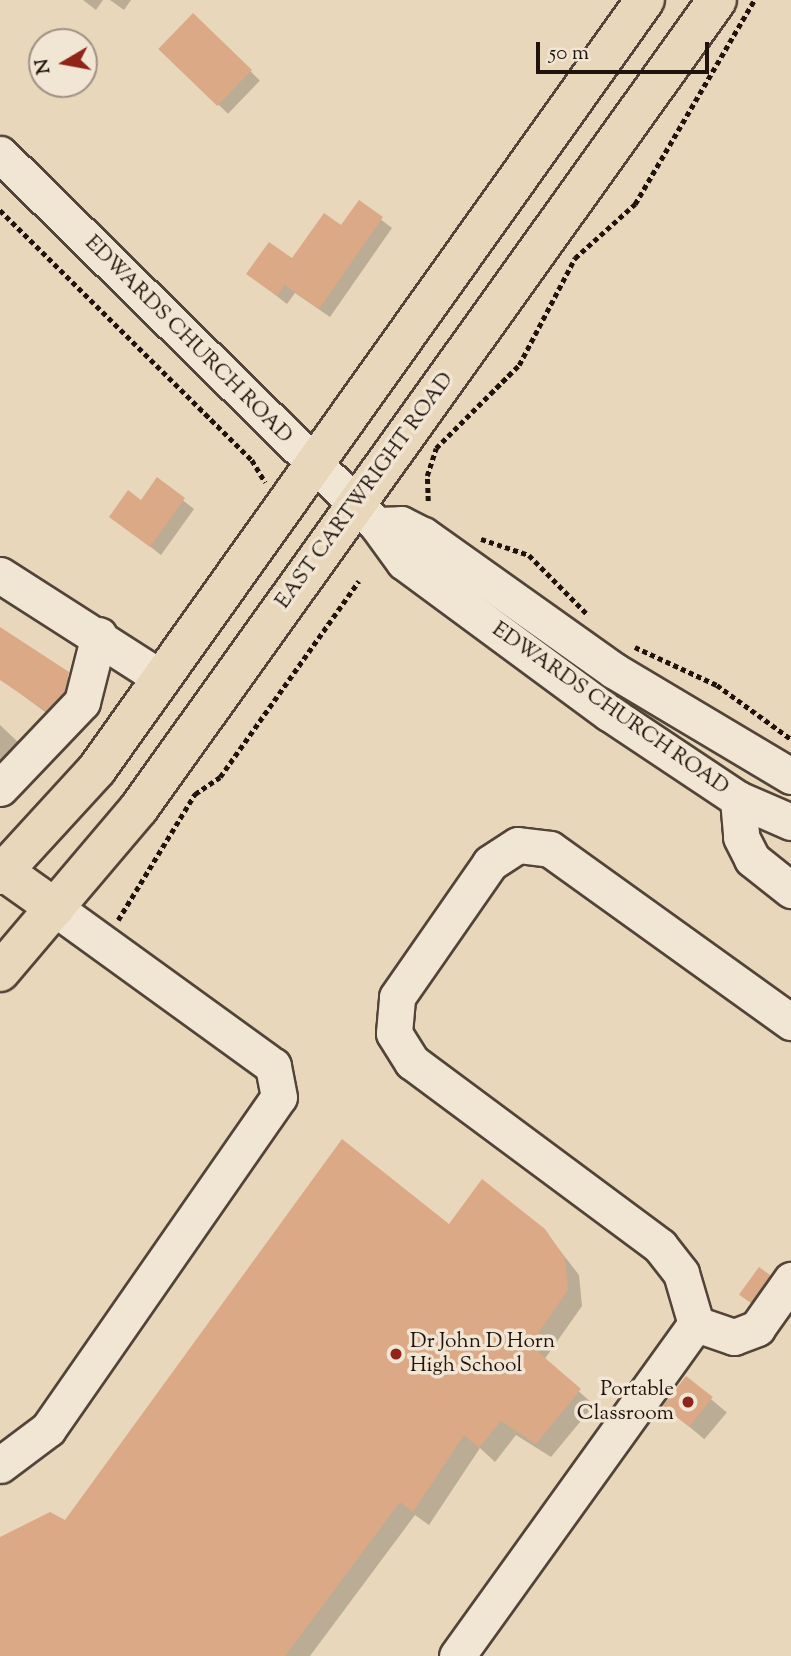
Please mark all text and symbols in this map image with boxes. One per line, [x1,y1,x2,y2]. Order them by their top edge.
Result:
north arrow [28,28,98,98]
scale bar [539,28,712,72]
text: 50 m [549,39,589,69]
text: N [29,57,58,76]
street label: EDWARDS CHURCH ROAD [79,231,297,449]
street label: EAST CARTWRIGHT ROAD [271,368,459,614]
street label: EDWARDS CHURCH ROAD [487,617,733,801]
place label: Dr John D Horn High School [410,1329,555,1379]
marker: Dr John D Horn High School [388,1346,404,1362]
place label: Portable Classroom [577,1377,674,1427]
marker: Portable Classroom [680,1394,696,1410]

